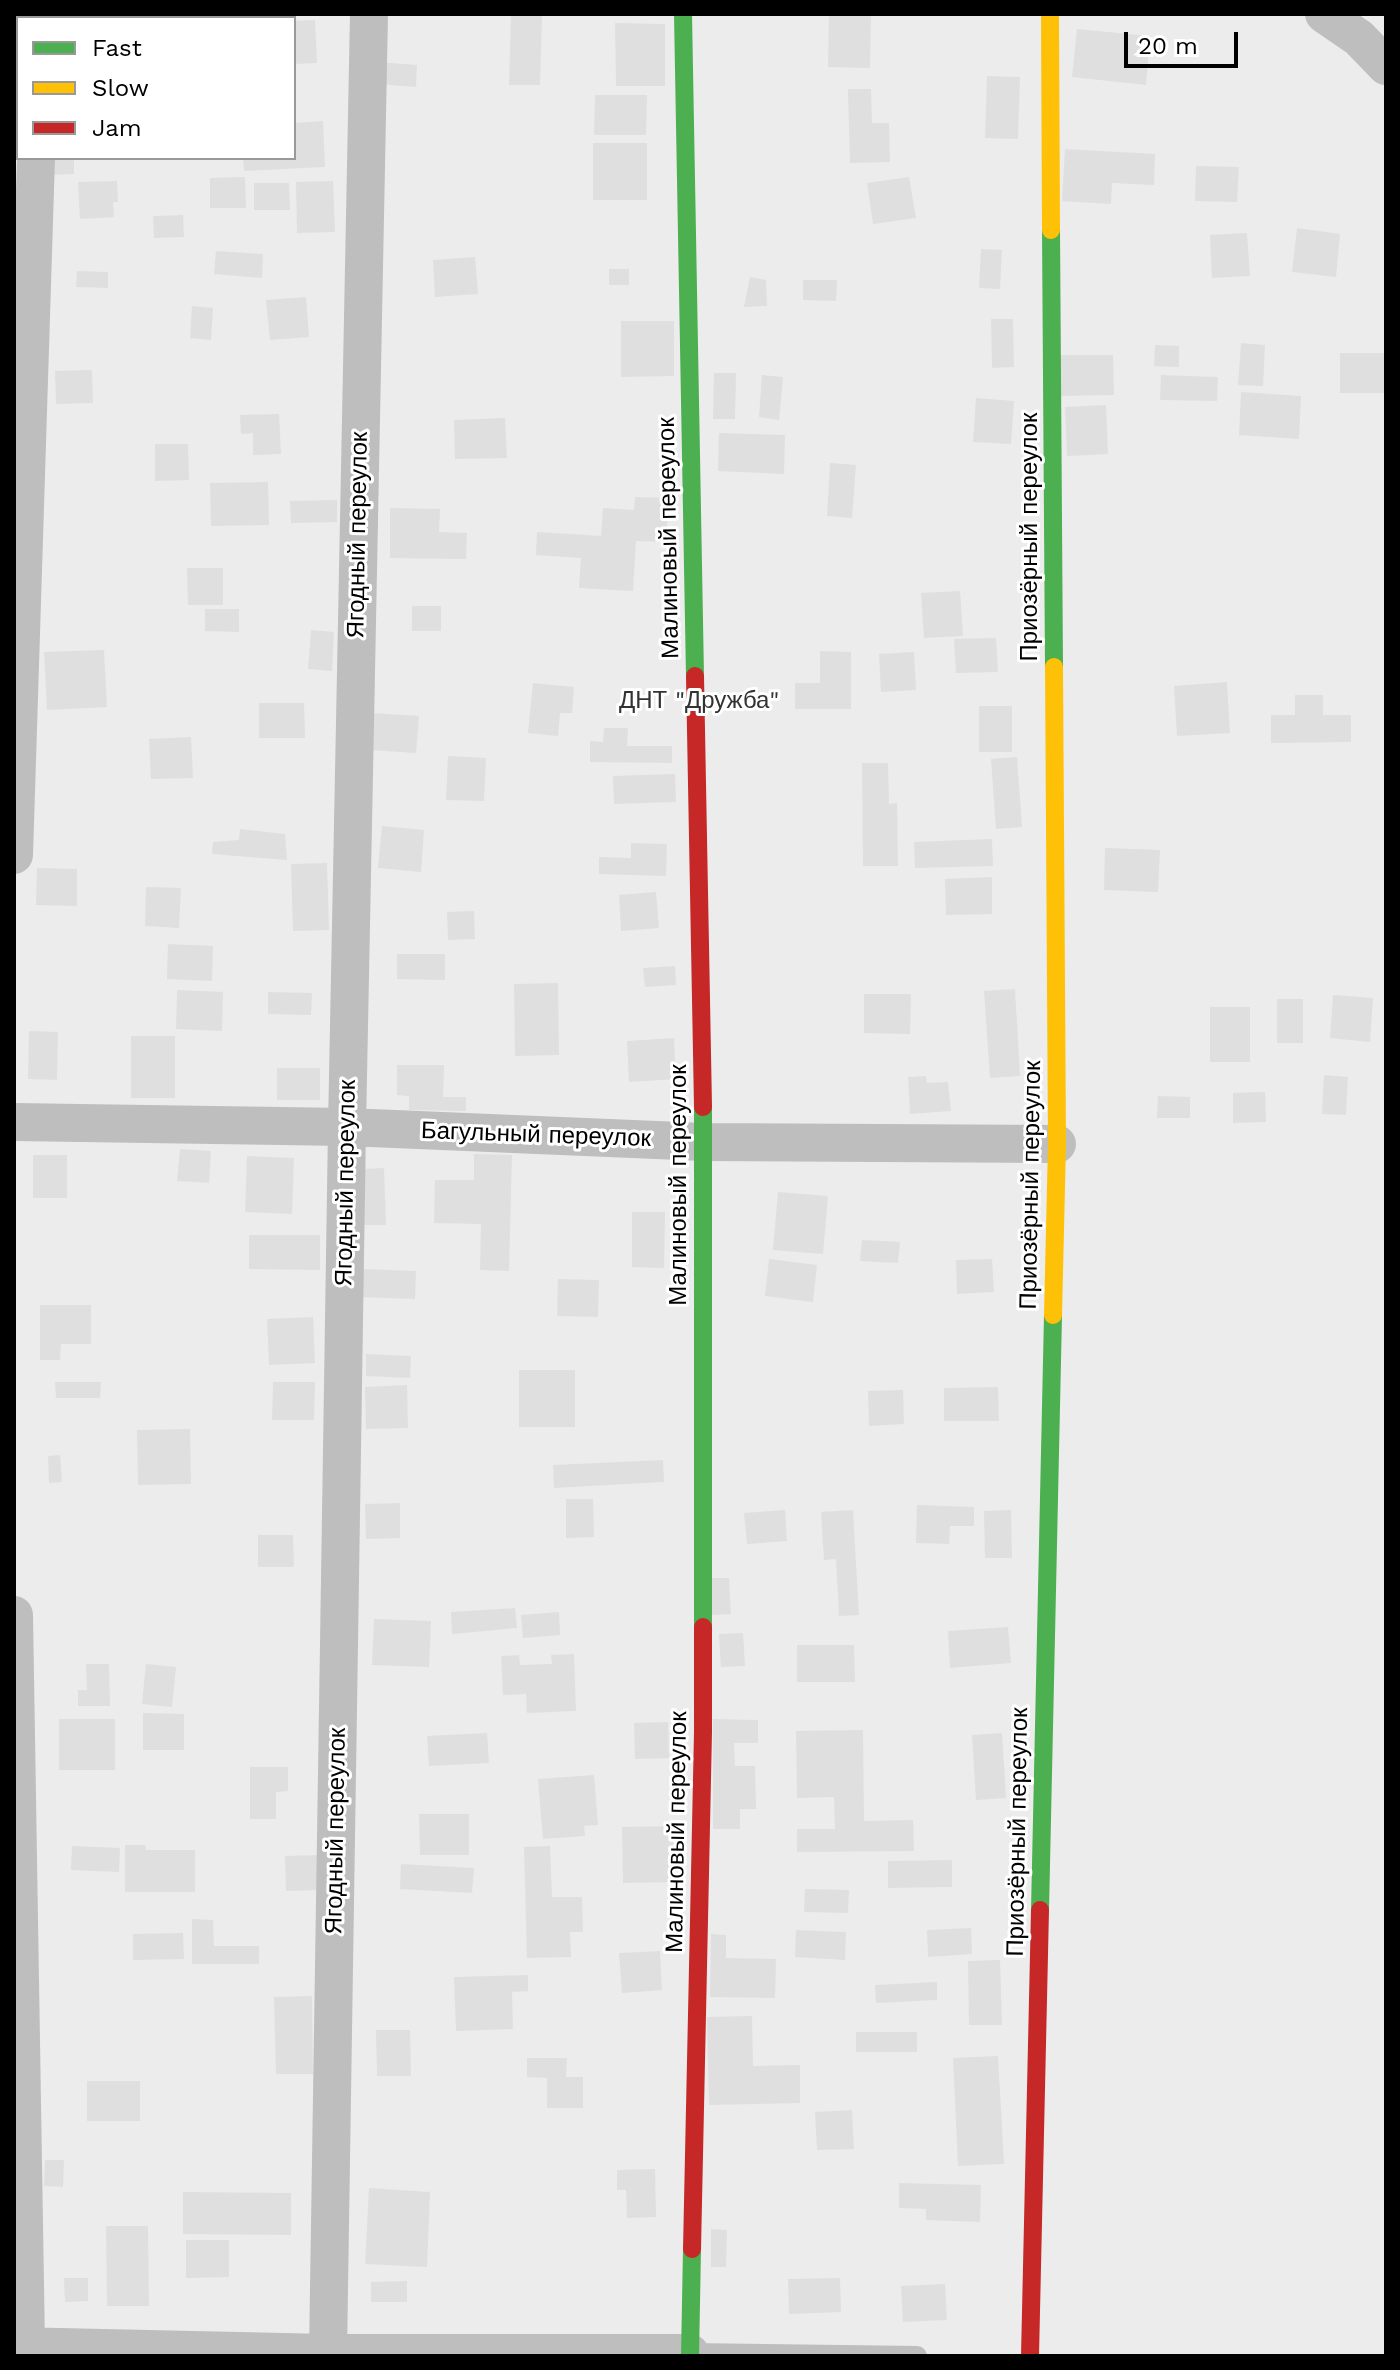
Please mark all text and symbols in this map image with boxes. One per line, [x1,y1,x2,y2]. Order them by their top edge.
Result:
legend [16,16,296,160]
scale bar [1128,16,1242,66]
text: 20 m [1138,32,1198,60]
text: Fast [92,34,142,62]
text: Slow [92,74,149,102]
text: Jam [92,114,142,142]
street label: Приозёрный переулок [1016,412,1044,662]
street label: Малиновый переулок [652,417,686,659]
street label: Ягодный переулок [342,431,374,639]
park label: ДНТ "Дружба" [619,687,779,715]
street label: Приозёрный переулок [1014,1060,1048,1310]
street label: Малиновый переулок [665,1064,693,1306]
street label: Ягодный переулок [330,1079,362,1287]
street label: Багульный переулок [420,1117,652,1153]
street label: Приозёрный переулок [1001,1707,1035,1957]
street label: Малиновый переулок [660,1711,694,1953]
street label: Ягодный переулок [320,1727,352,1935]

